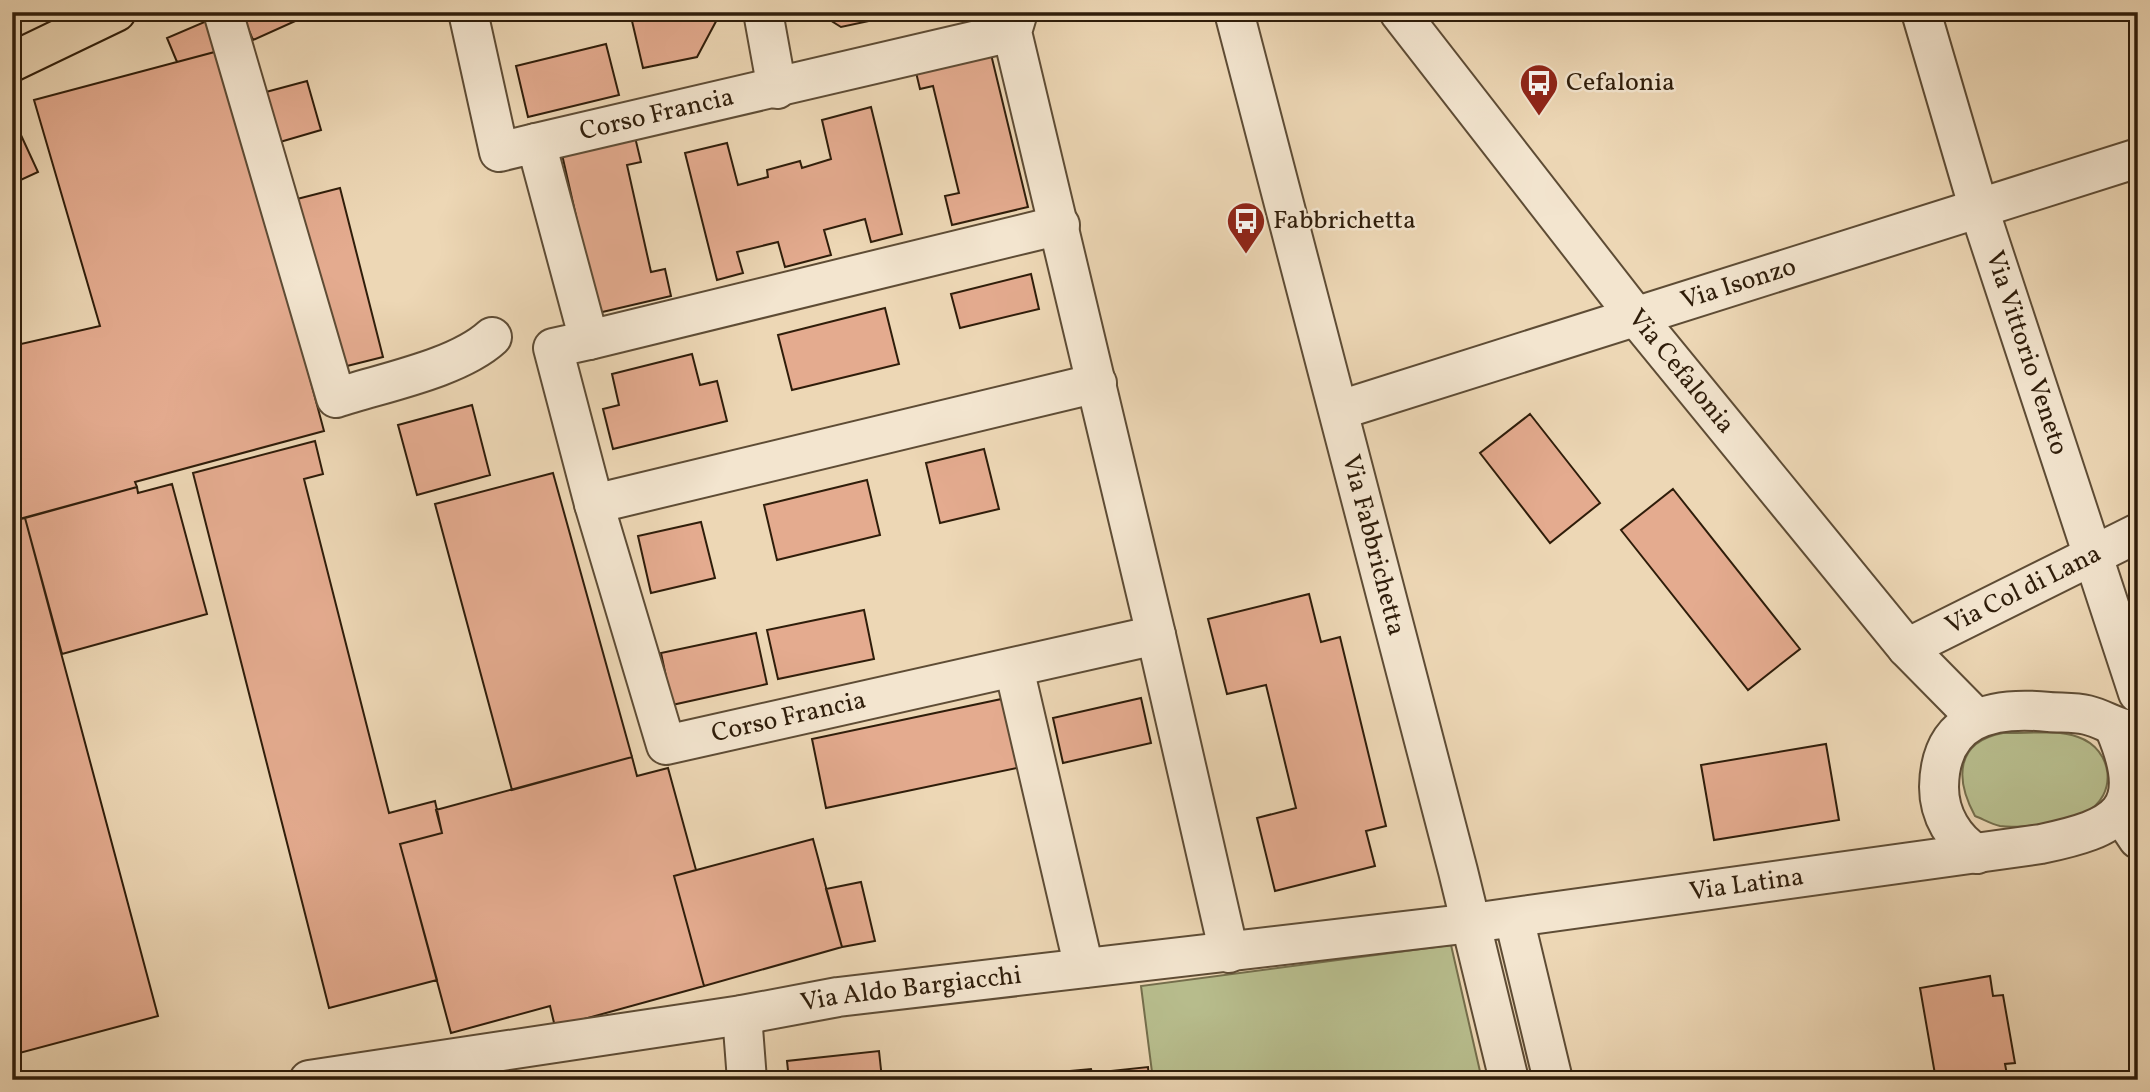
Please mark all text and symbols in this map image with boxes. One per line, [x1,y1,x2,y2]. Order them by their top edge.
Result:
bus stop icon: Cefalonia [1518,62,1560,117]
place label: Cefalonia [1566,65,1675,101]
street label: Corso Francia [576,79,738,150]
bus stop icon: Fabbrichetta [1225,200,1267,255]
place label: Fabbrichetta [1273,203,1416,239]
street label: Via Vittorio Veneto [1976,246,2077,460]
street label: Via Isonzo [1676,249,1801,319]
street label: Via Cefalonia [1619,302,1743,442]
street label: Via Fabbrichetta [1332,451,1414,639]
street label: Via Col di Lana [1939,536,2107,644]
street label: Corso Francia [708,683,870,752]
street label: Via Latina [1687,859,1806,911]
street label: Via Aldo Bargiacchi [798,958,1024,1022]

